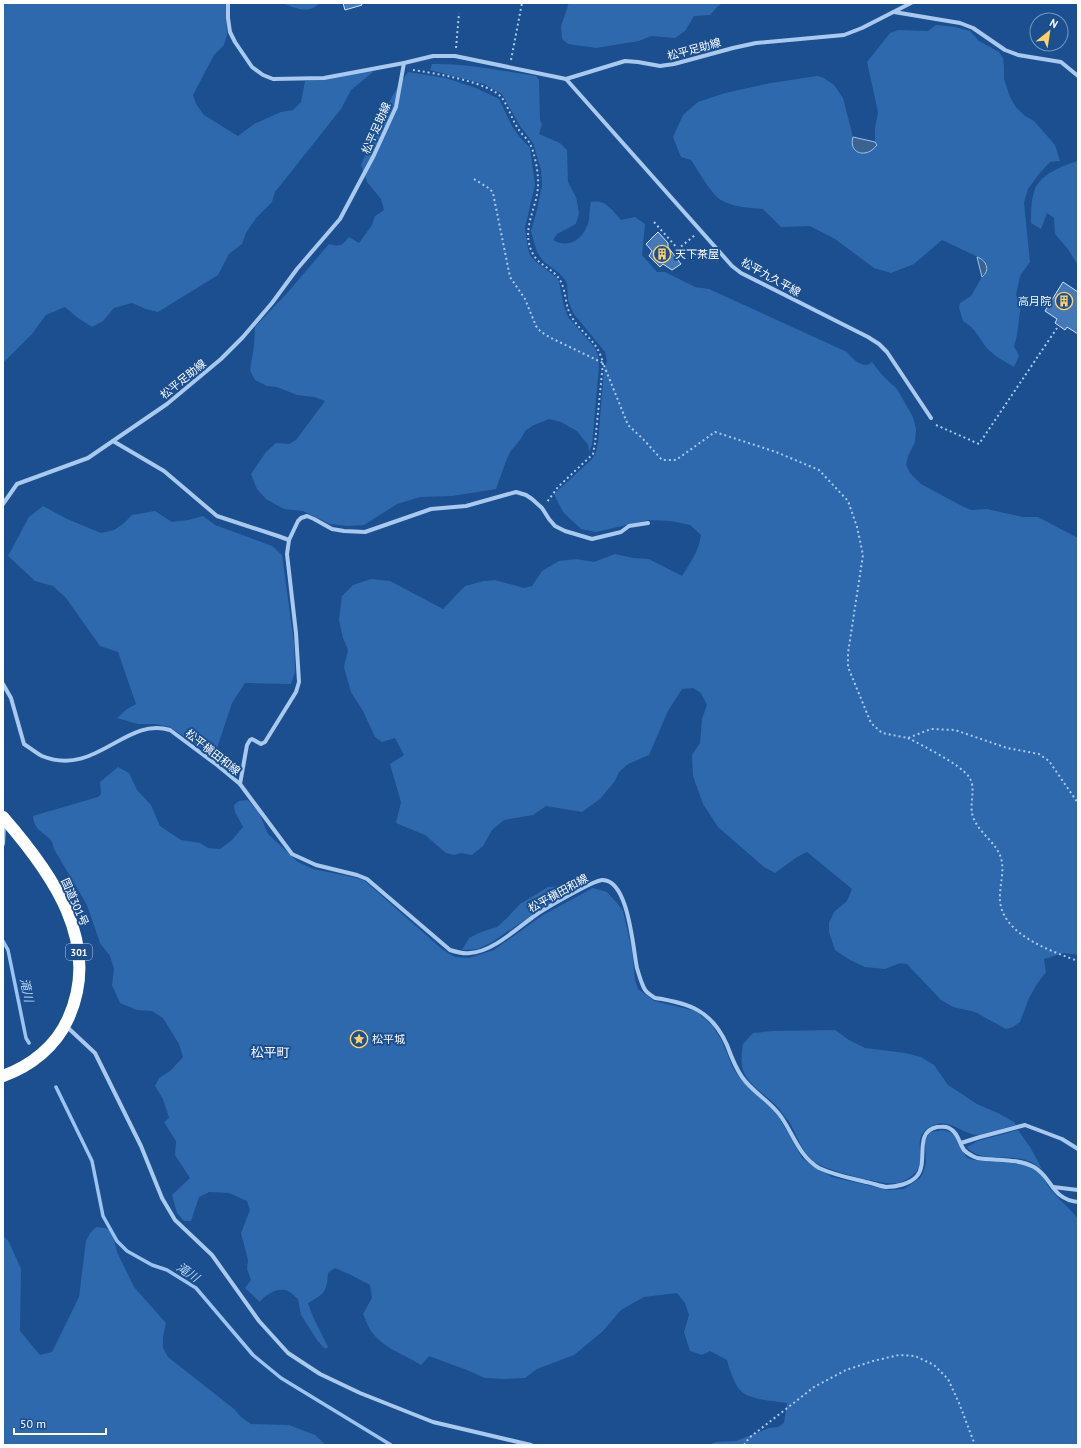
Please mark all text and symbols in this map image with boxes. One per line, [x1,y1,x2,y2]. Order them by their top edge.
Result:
north arrow [1029,12,1069,52]
text: N [1047,15,1061,31]
street label: 松平足助線 [666,35,722,63]
street label: 松平足助線 [358,100,394,156]
building icon: 天下茶屋 [652,244,672,264]
place label: 天下茶屋 [675,247,719,261]
street label: 松平九久平線 [739,255,803,299]
building icon: 高月院 [1054,291,1074,311]
place label: 高月院 [1018,294,1051,308]
street label: 松平足助線 [157,356,209,402]
street label: 松平槇田和線 [183,726,243,778]
street label: 松平槇田和線 [526,871,590,915]
street label: 国道301号 [58,876,92,928]
road number: 301 [66,944,92,960]
water label: 滝川 [17,977,37,1005]
place icon: 松平城 [349,1029,369,1049]
place label: 松平城 [372,1032,405,1046]
district label: 松平町 [250,1044,290,1061]
water label: 滝川 [174,1259,204,1286]
scale bar [14,1410,106,1436]
text: 50 m [20,1416,46,1431]

